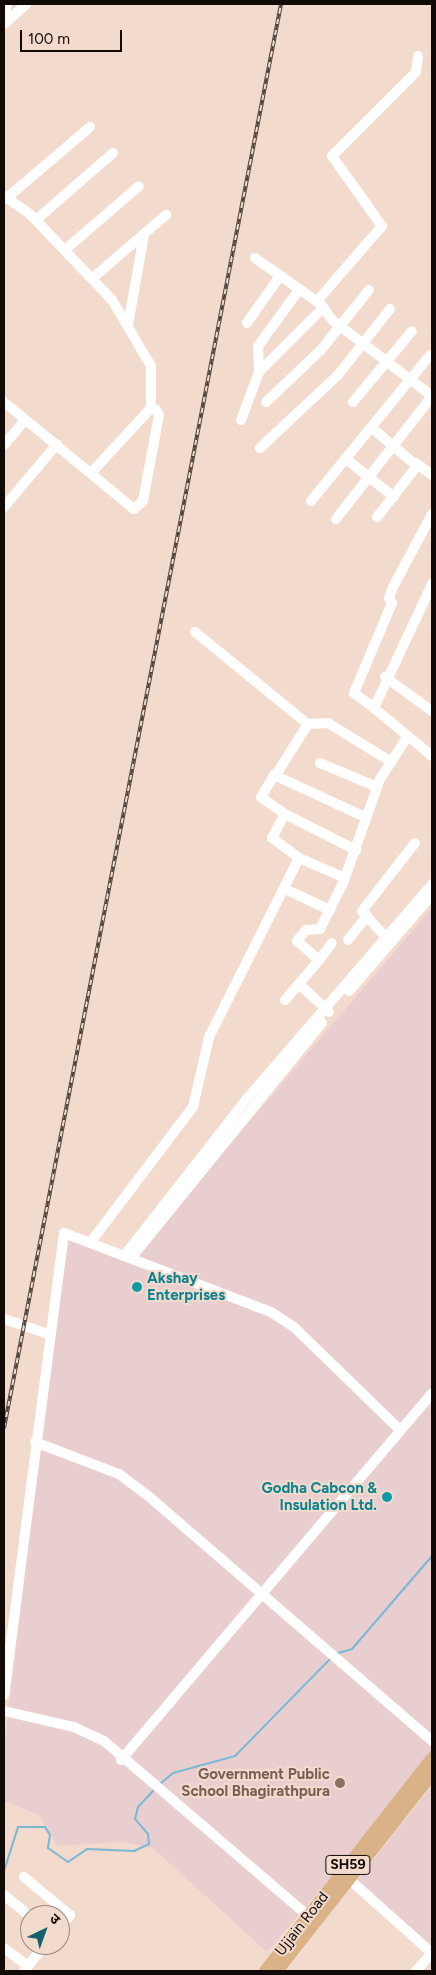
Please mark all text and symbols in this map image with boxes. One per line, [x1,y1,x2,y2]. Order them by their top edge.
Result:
scale bar [22,20,125,52]
text: 100 m [28,30,70,48]
place label: Akshay Enterprises [147,1269,225,1304]
marker: Akshay Enterprises [131,1281,143,1293]
place label: Godha Cabcon & Insulation Ltd. [262,1479,377,1514]
marker: Godha Cabcon & Insulation Ltd. [381,1491,393,1503]
place label: Government Public School Bhagirathpura [181,1765,330,1800]
marker: Government Public School Bhagirathpura [334,1777,346,1789]
road number: SH59 [324,1854,372,1876]
street label: Ujjain Road [271,1888,333,1960]
north arrow [20,1905,70,1955]
text: उ [46,1910,63,1928]

